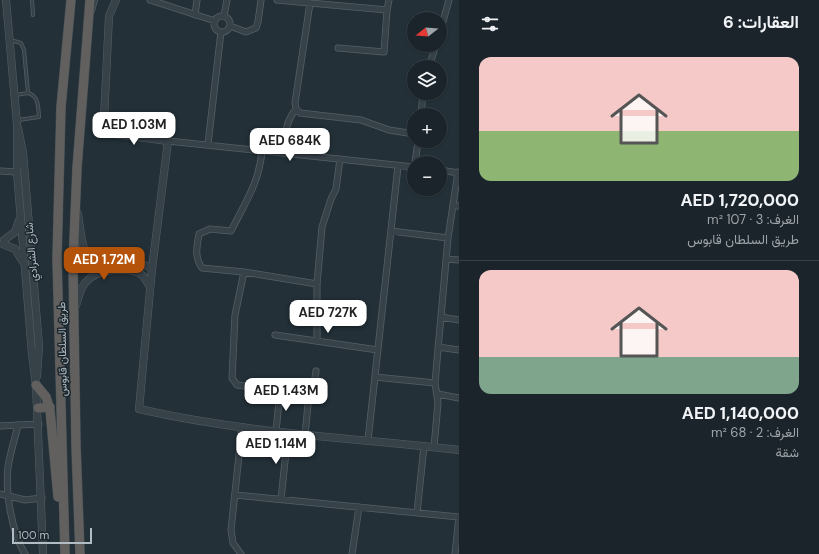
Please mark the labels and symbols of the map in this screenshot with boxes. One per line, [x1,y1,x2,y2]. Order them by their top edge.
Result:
north arrow [407,12,447,52]
pin: AED 1.03M [88,112,180,146]
pin: AED 684K [249,128,331,162]
street label: شارع الشرادي [21,221,44,282]
pin: AED 1.72M [58,247,150,281]
pin: AED 727K [287,300,369,334]
street label: طريق السلطان قابوس [54,302,70,396]
pin: AED 1.43M [240,378,332,412]
pin: AED 1.14M [230,431,322,465]
scale bar [12,526,92,545]

